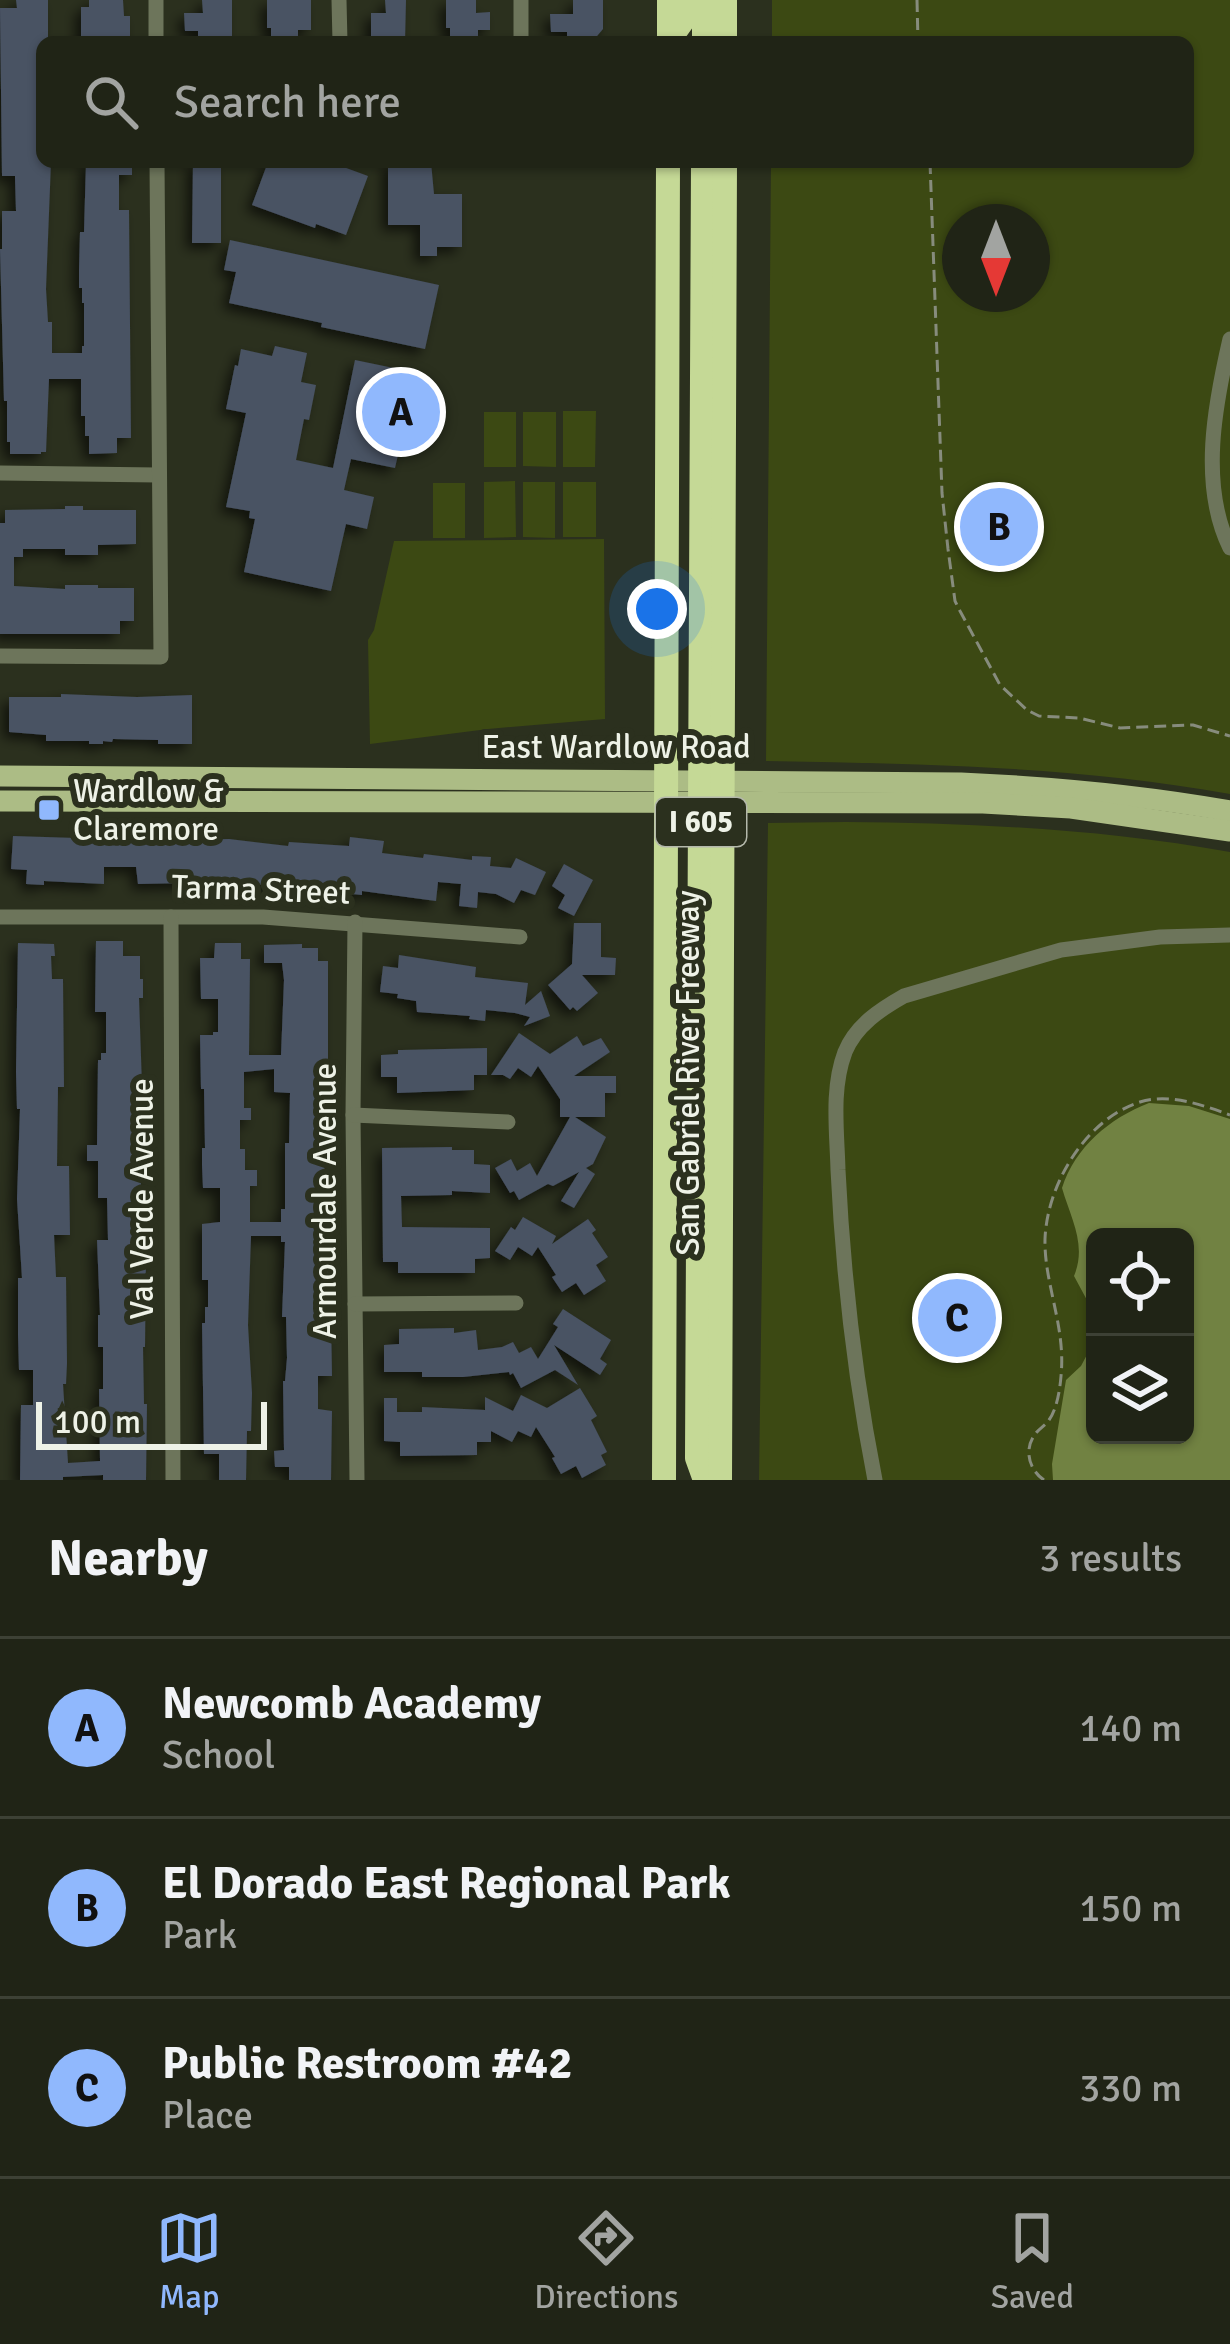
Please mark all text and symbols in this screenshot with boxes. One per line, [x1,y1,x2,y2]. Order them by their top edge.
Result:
search box [36,36,1194,168]
icon: search [78,69,144,135]
text: Search here [174,75,401,130]
north arrow [942,204,1050,312]
pin: A [362,367,440,457]
pin: B [960,482,1038,572]
your location [627,579,687,639]
street label: East Wardlow Road [481,727,751,768]
place label: Wardlow & Claremore [73,771,224,850]
marker: Wardlow & Claremore [36,797,62,823]
road number: I 605 [656,798,746,846]
street label: Tarma Street [171,866,351,914]
street label: San Gabriel River Freeway [668,890,709,1256]
street label: Armourdale Avenue [305,1063,346,1339]
street label: Val Verde Avenue [122,1078,163,1320]
map controls [1086,1228,1194,1444]
button: locate [1086,1228,1194,1336]
pin: C [918,1273,996,1363]
button: layers [1086,1336,1194,1444]
scale bar [36,1396,267,1449]
text: 100 m [54,1402,141,1443]
text: Nearby [48,1527,208,1590]
text: 3 results [1039,1534,1182,1582]
text: Newcomb Academy [162,1676,541,1731]
text: A [75,1704,99,1752]
text: 140 m [1079,1704,1182,1752]
text: School [162,1731,275,1779]
text: El Dorado East Regional Park [162,1856,731,1911]
text: B [75,1884,99,1932]
text: 150 m [1079,1884,1182,1932]
text: Park [162,1911,237,1959]
text: Public Restroom #42 [162,2036,572,2091]
text: C [75,2064,99,2112]
text: 330 m [1079,2064,1182,2112]
text: Place [162,2091,253,2139]
tab: Map [156,2205,222,2318]
tab: Directions [534,2205,679,2318]
tab: Saved [991,2205,1074,2318]

